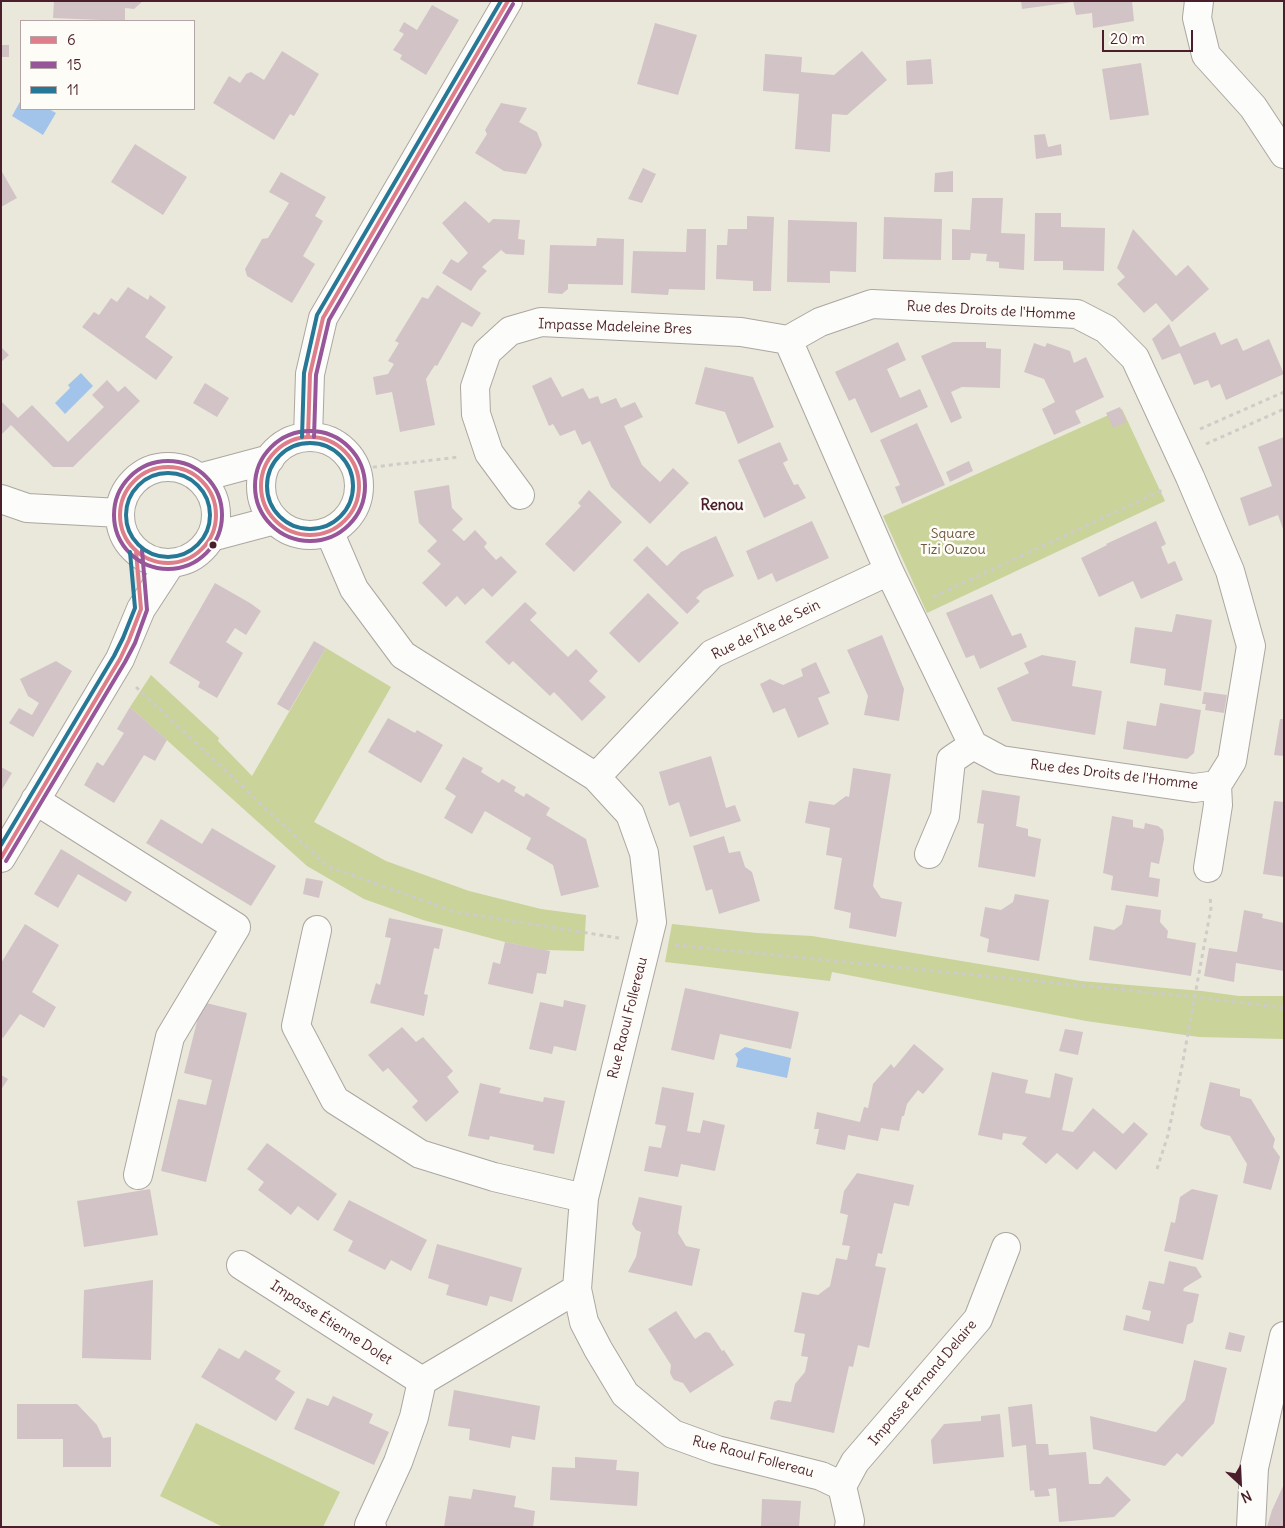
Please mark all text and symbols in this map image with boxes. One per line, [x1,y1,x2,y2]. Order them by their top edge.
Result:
legend [20,20,195,110]
scale bar [1105,20,1196,52]
text: 20 m [1110,29,1145,48]
text: 6 [67,30,76,49]
text: 15 [67,55,82,74]
text: 11 [67,80,79,99]
street label: Rue des Droits de l'Homme [906,298,1076,324]
street label: Impasse Madeleine Bres [538,316,692,338]
district label: Renou [700,497,744,515]
park label: Square Tizi Ouzou [920,526,986,558]
unlabelled marker [208,540,218,550]
street label: Rue de l'Île de Sein [709,597,823,663]
street label: Rue des Droits de l'Homme [1029,756,1199,794]
street label: Rue Raoul Follereau [605,955,651,1081]
street label: Impasse Étienne Dolet [267,1277,395,1369]
street label: Impasse Fernand Delaire [866,1317,980,1449]
street label: Rue Raoul Follereau [690,1433,816,1481]
north arrow [1215,1458,1265,1508]
text: N [1238,1486,1255,1507]

